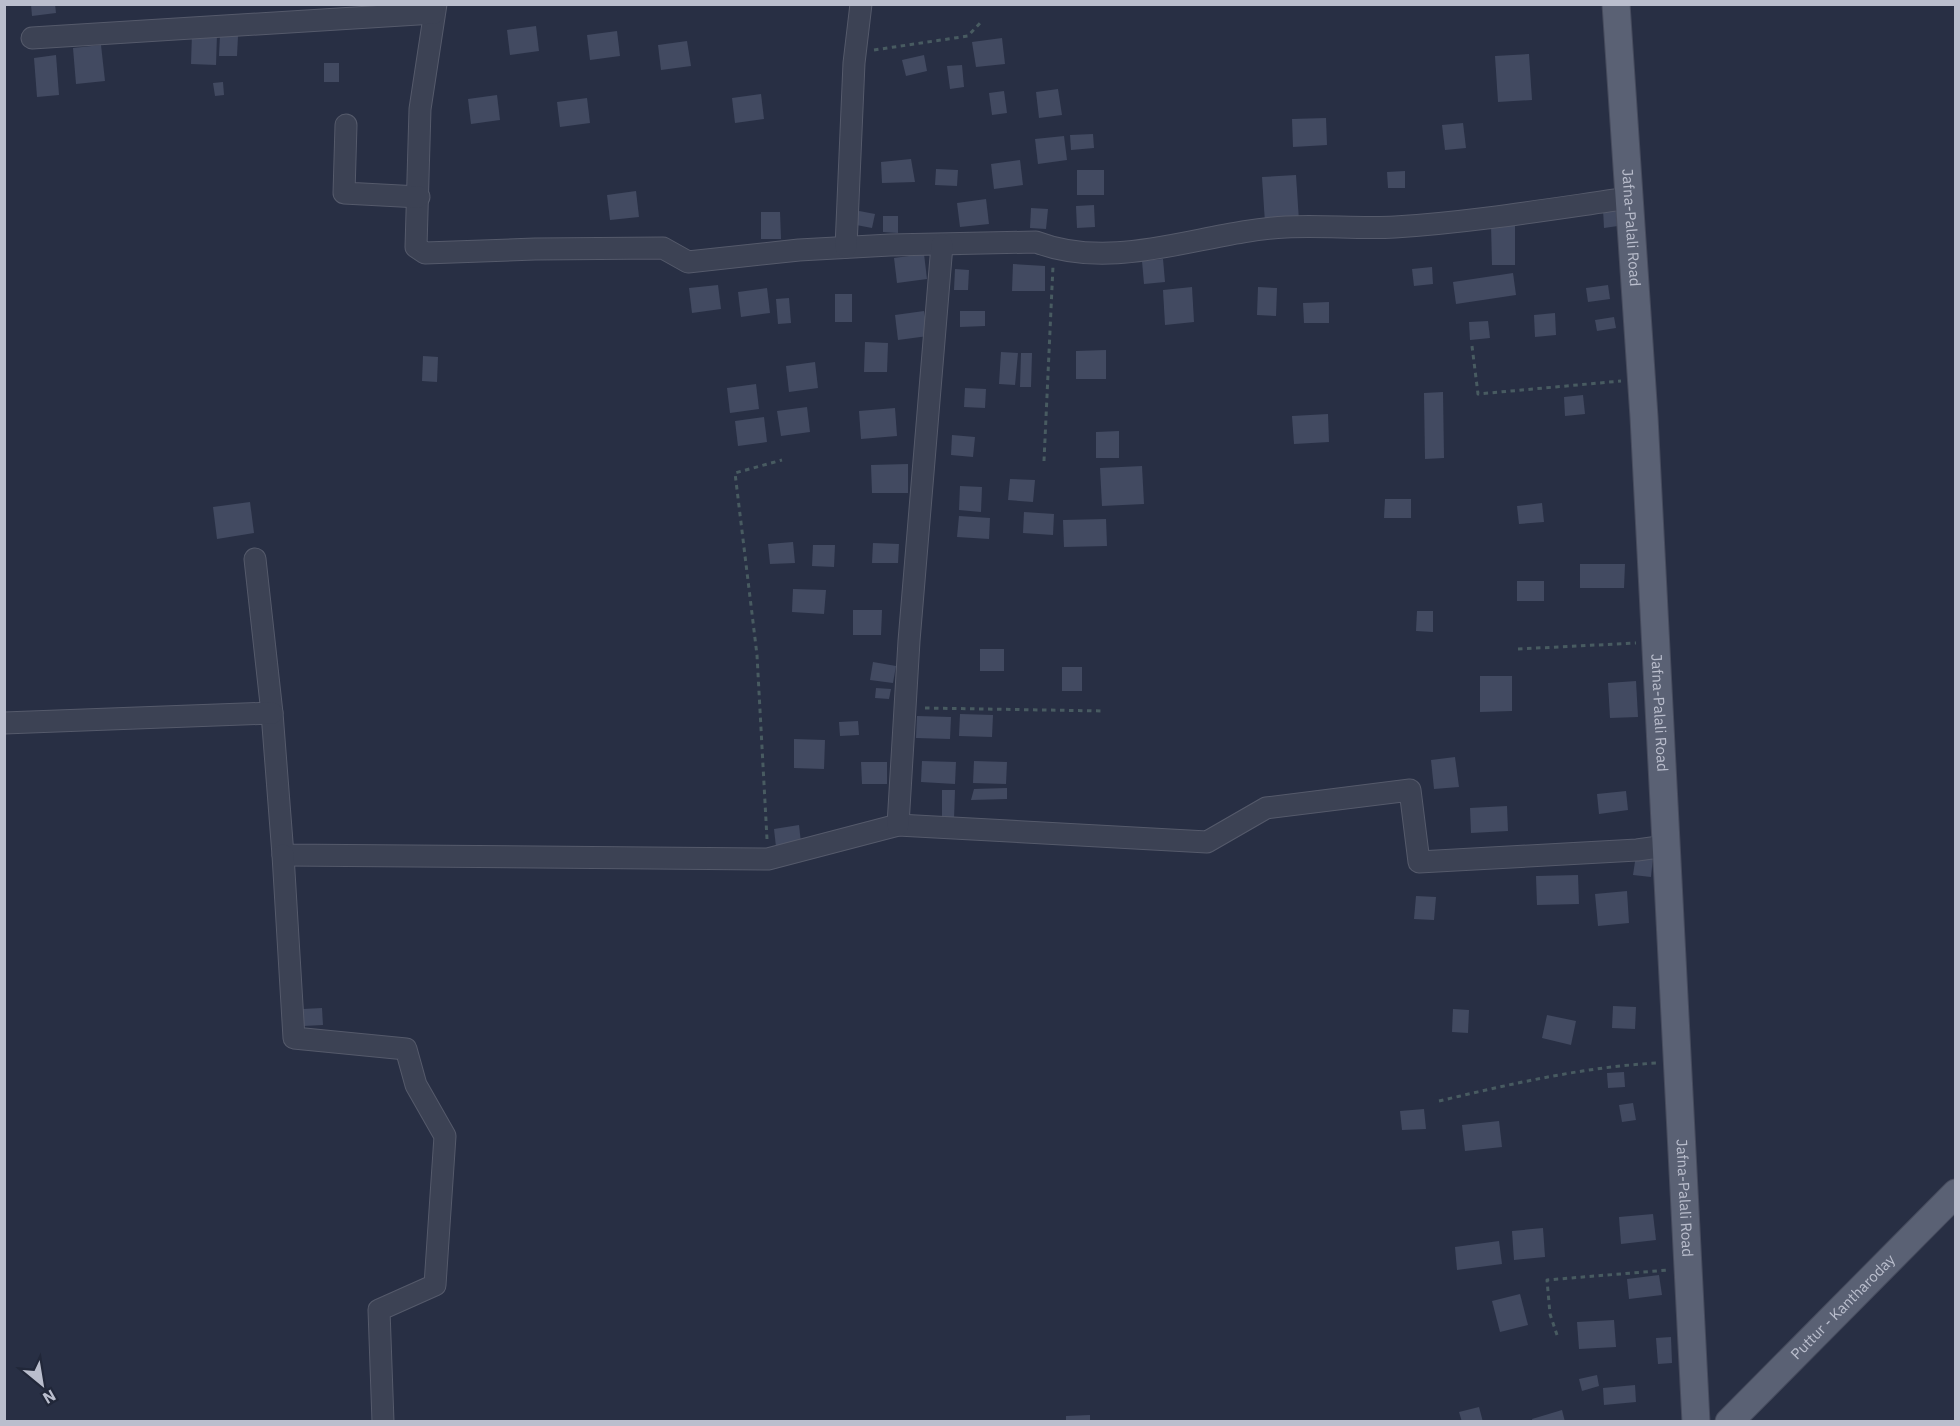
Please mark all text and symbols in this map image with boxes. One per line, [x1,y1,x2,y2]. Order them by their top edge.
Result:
street label: Jafna-Palali Road [1618,168,1645,287]
street label: Jafna-Palali Road [1647,653,1672,772]
street label: Jafna-Palali Road [1672,1139,1697,1257]
street label: Puttur - Kantharoday [1786,1250,1899,1363]
north arrow [12,1354,72,1414]
text: N [39,1385,60,1409]

